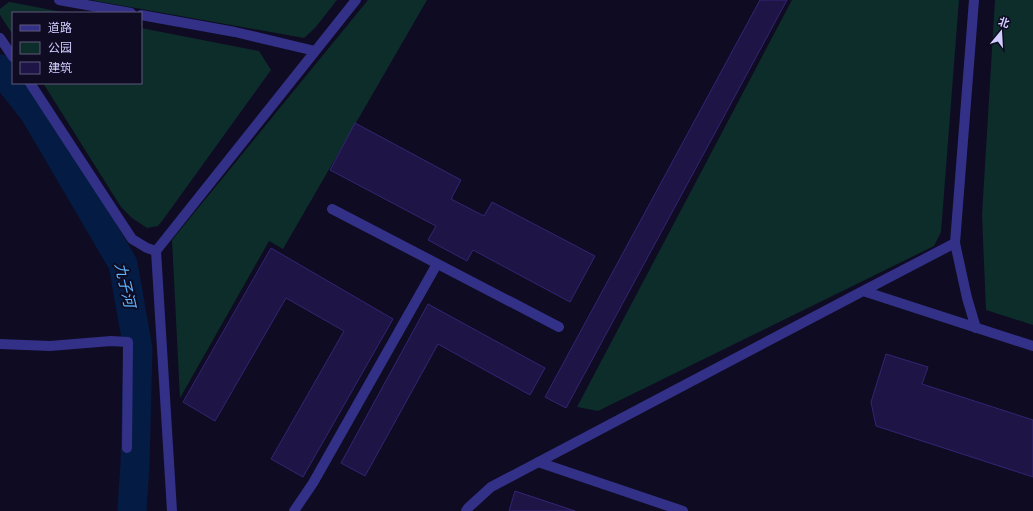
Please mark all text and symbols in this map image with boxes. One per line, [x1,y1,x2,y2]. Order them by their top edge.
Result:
legend [12,12,142,84]
north arrow [981,12,1021,52]
text: 北 [997,15,1011,31]
text: 道路 [48,21,72,35]
text: 公园 [48,41,72,55]
text: 建筑 [48,61,72,75]
water label: 九子河 [111,261,140,312]

